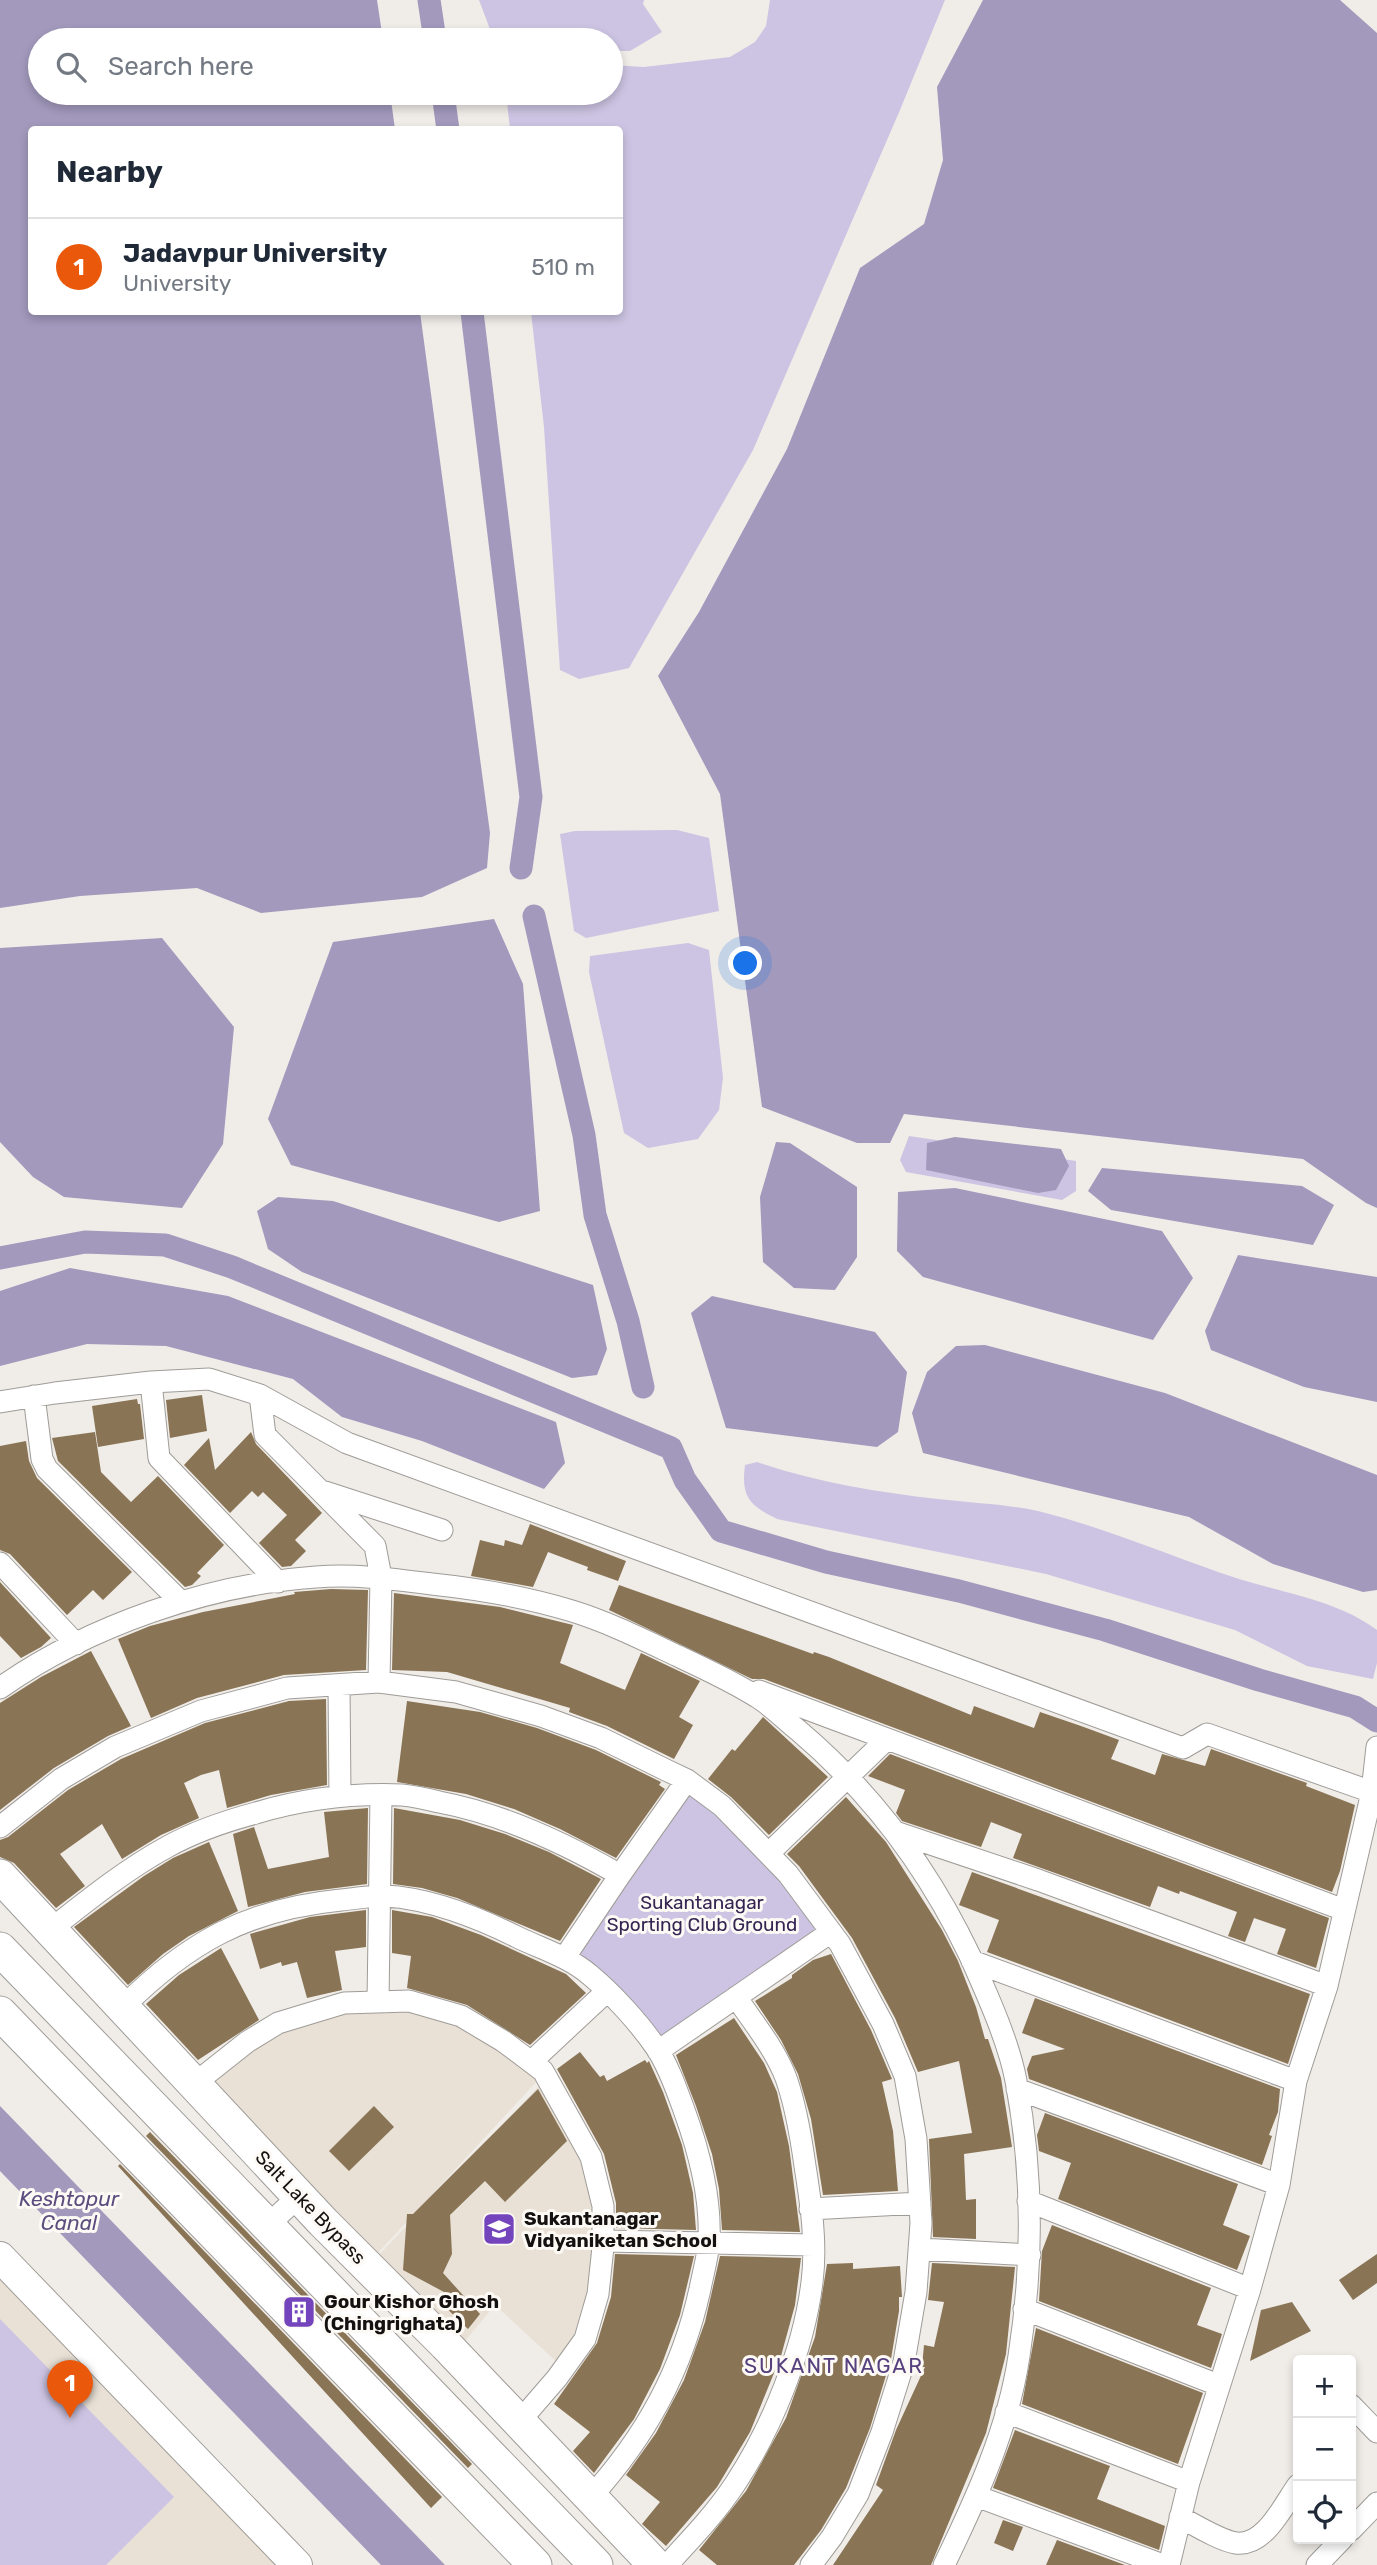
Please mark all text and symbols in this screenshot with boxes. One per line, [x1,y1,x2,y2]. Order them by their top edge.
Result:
search box [28,28,623,105]
icon: search [52,48,90,86]
text: Search here [108,51,254,82]
text: Nearby [56,154,163,190]
text: Jadavpur University [123,238,387,269]
text: 1 [73,253,85,281]
text: 510 m [531,253,595,281]
text: University [123,269,232,297]
your location [728,946,762,980]
park label: Sukantanagar Sporting Club Ground [607,1891,797,1936]
street label: Salt Lake Bypass [251,2146,371,2269]
water label: Keshtopur Canal [19,2186,120,2235]
place label: Sukantanagar Vidyaniketan School [524,2207,717,2252]
school or university icon: Sukantanagar Vidyaniketan School [480,2210,518,2248]
place label: Gour Kishor Ghosh (Chingrighata) [324,2290,499,2335]
building icon: Gour Kishor Ghosh (Chingrighata) [280,2293,318,2331]
district label: SUKANT NAGAR [744,2353,924,2378]
map controls [1293,2355,1356,2544]
button: + [1293,2355,1356,2418]
pin: 1 [47,2360,93,2418]
button: − [1293,2418,1356,2481]
button: locate [1293,2481,1356,2544]

